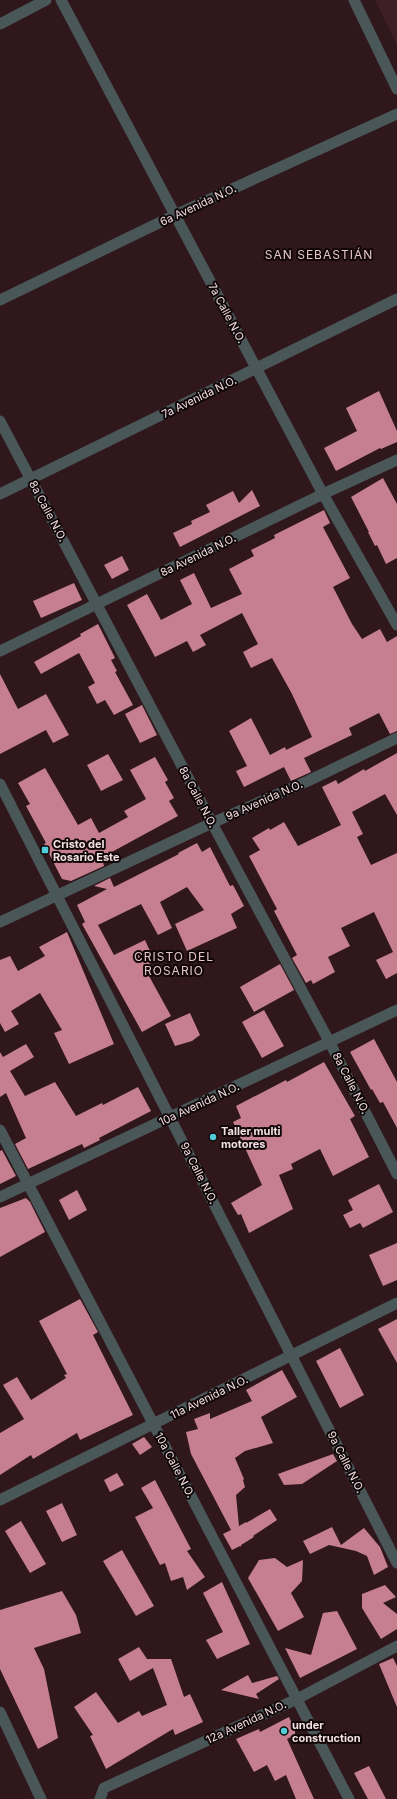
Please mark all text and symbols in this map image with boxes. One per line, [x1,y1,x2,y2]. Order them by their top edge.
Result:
street label: 6a Avenida N.O. [158,181,238,229]
district label: SAN SEBASTIÁN [265,247,373,262]
street label: 7a Calle N.O. [205,281,249,345]
street label: 7a Avenida N.O. [159,373,239,421]
street label: 8a Calle N.O. [26,478,70,544]
street label: 8a Avenida N.O. [158,531,238,579]
street label: 8a Calle N.O. [176,764,220,830]
street label: 9a Avenida N.O. [223,777,305,823]
place label: Cristo del Rosario Este [53,837,120,864]
marker: Cristo del Rosario Este [40,845,50,855]
district label: CRISTO DEL ROSARIO [134,949,214,978]
street label: 8a Calle N.O. [330,1050,372,1116]
street label: 10a Avenida N.O. [157,1079,241,1129]
place label: Taller multi motores [221,1124,281,1151]
marker: Taller multi motores [208,1132,218,1142]
street label: 9a Calle N.O. [178,1140,220,1206]
street label: 11a Avenida N.O. [168,1372,250,1422]
street label: 9a Calle N.O. [325,1429,367,1495]
street label: 10a Calle N.O. [152,1430,198,1500]
street label: 12a Avenida N.O. [204,1697,288,1747]
place label: under construction [292,1718,361,1745]
marker: under construction [279,1726,289,1736]

